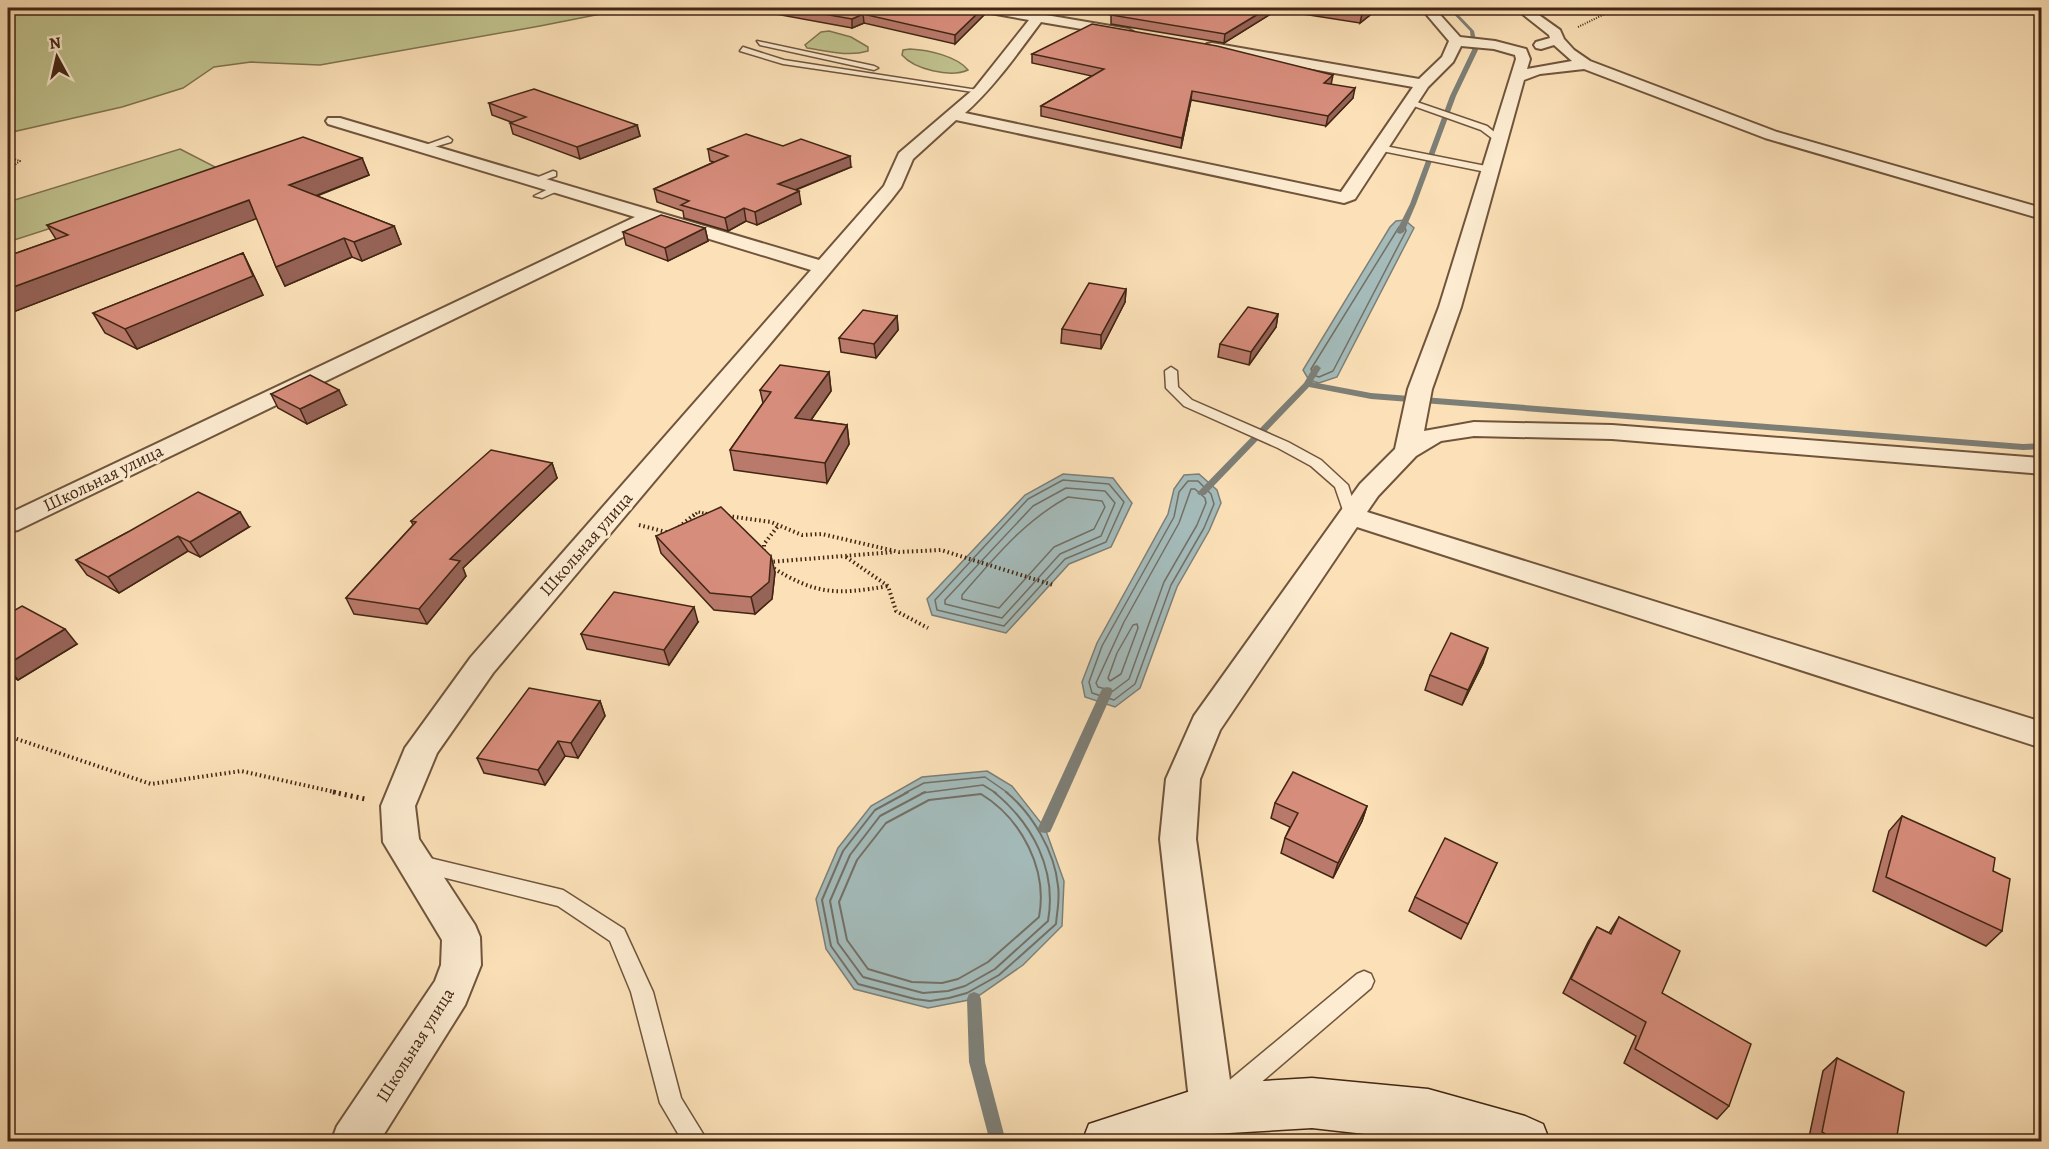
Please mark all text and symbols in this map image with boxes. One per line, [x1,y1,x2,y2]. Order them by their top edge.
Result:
north arrow [27,27,87,87]
text: N [48,31,63,55]
street label: Школьная улица [39,438,168,517]
street label: Школьная улица [534,486,638,601]
street label: Школьная улица [370,983,460,1107]

